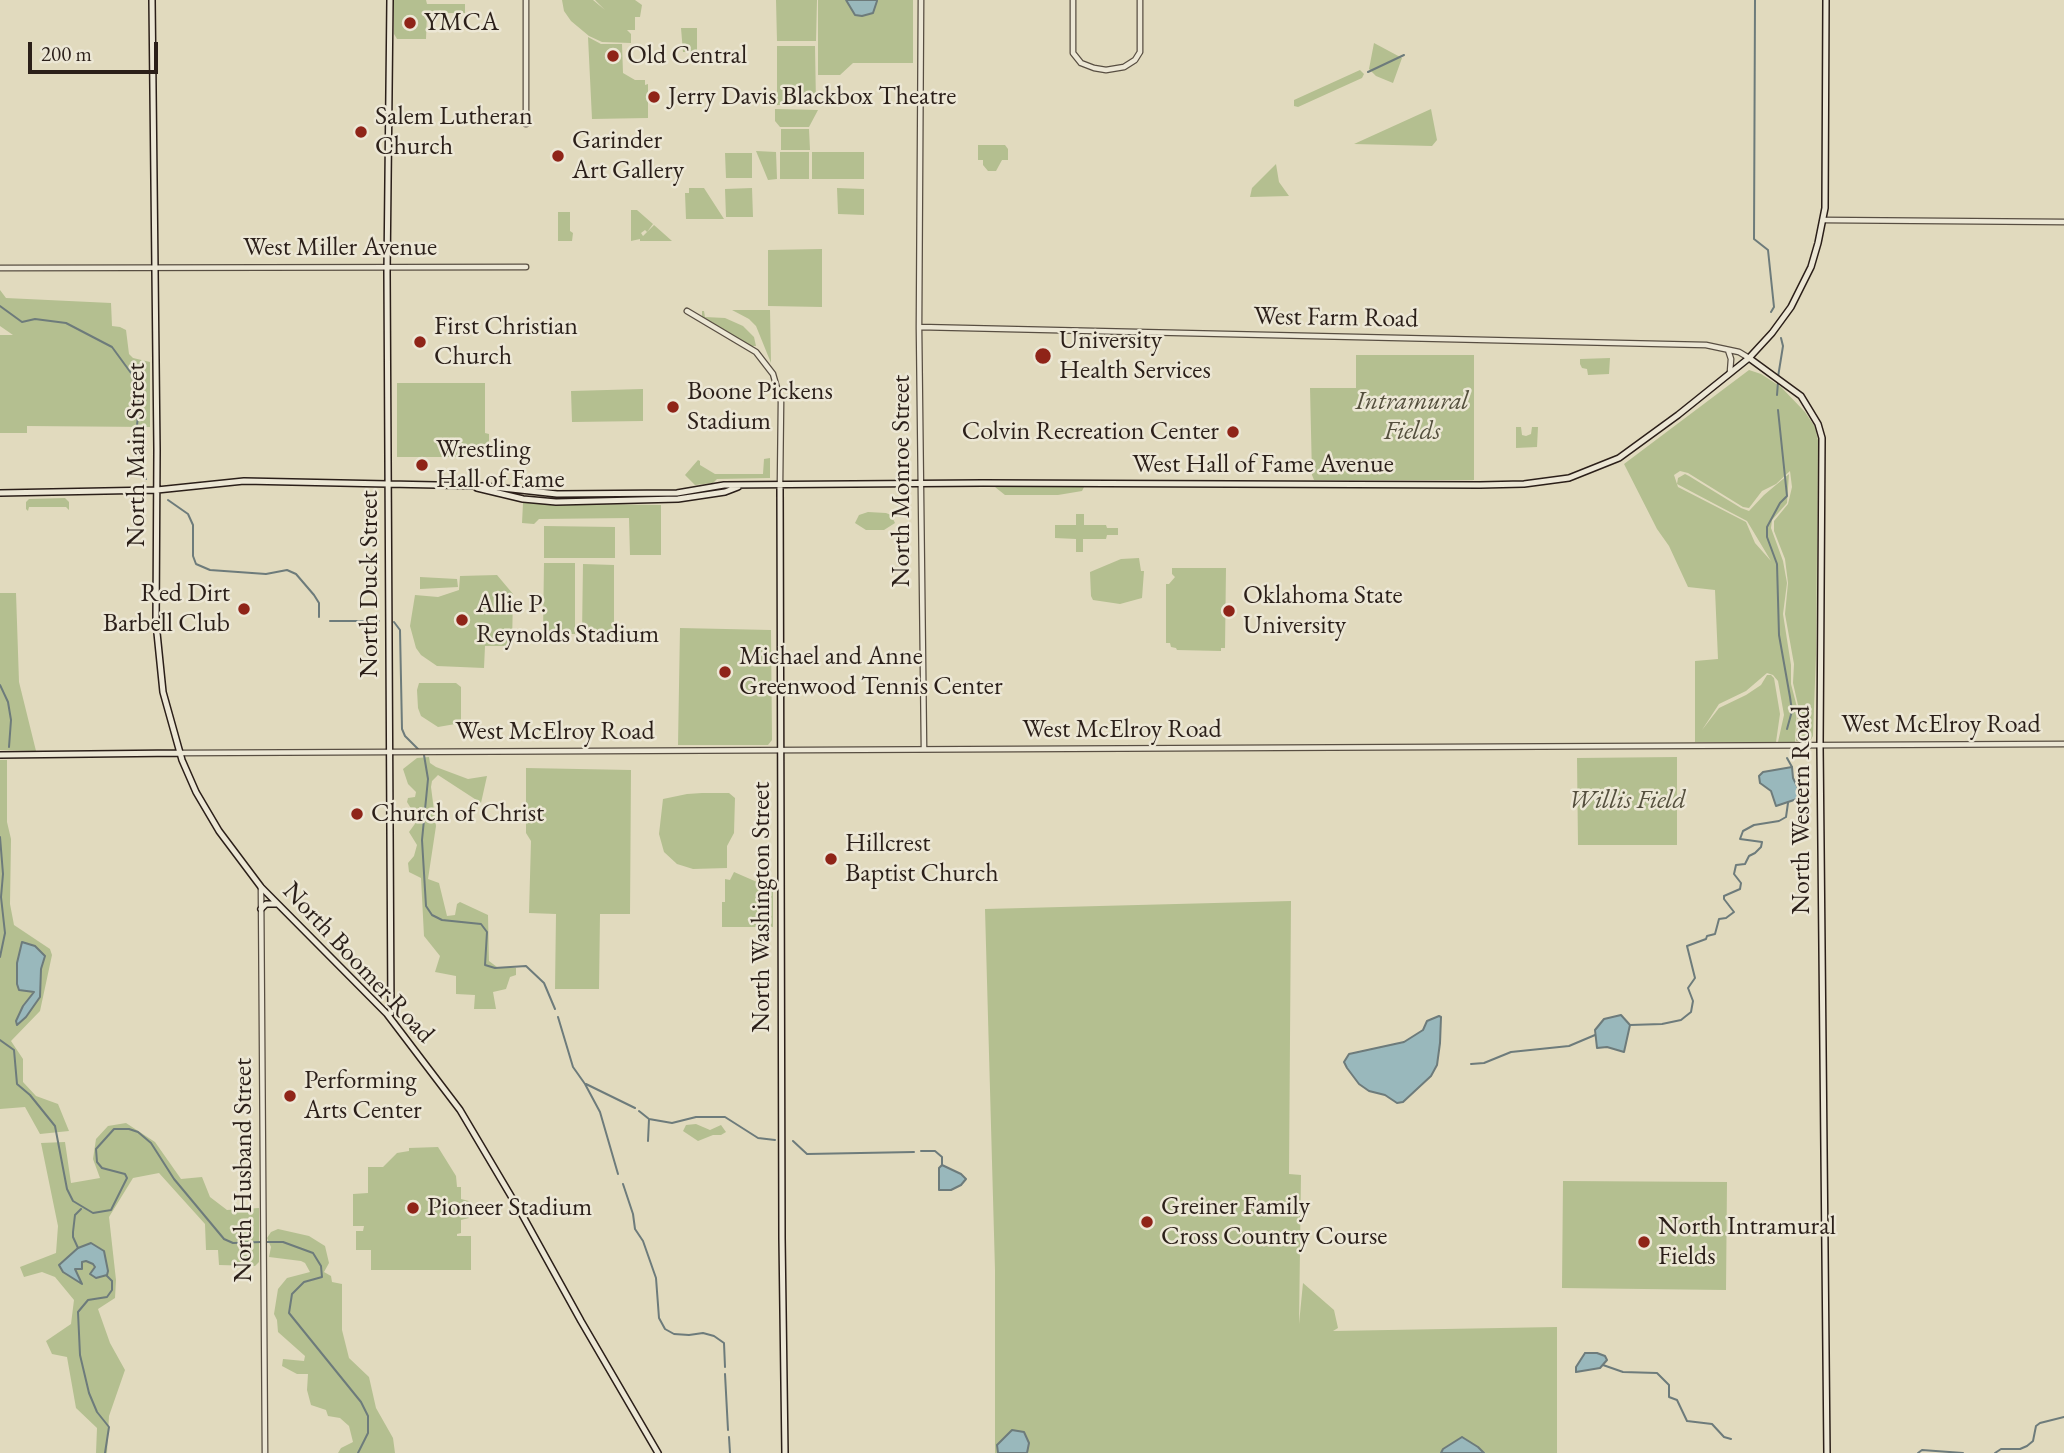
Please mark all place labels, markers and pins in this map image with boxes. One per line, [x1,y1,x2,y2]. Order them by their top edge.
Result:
place label: YMCA [424,7,499,39]
marker: YMCA [402,15,418,31]
place label: Old Central [627,40,747,72]
marker: Old Central [605,48,621,64]
place label: Jerry Davis Blackbox Theatre [668,81,956,113]
marker: Jerry Davis Blackbox Theatre [646,89,662,105]
place label: Salem Lutheran Church [375,101,533,162]
marker: Salem Lutheran Church [353,124,369,140]
place label: Garinder Art Gallery [572,125,684,186]
marker: Garinder Art Gallery [550,148,566,164]
place label: First Christian Church [434,311,578,372]
place label: University Health Services [1059,325,1211,386]
marker: First Christian Church [412,334,428,350]
marker: University Health Services [1033,346,1053,366]
place label: Boone Pickens Stadium [687,376,833,438]
marker: Boone Pickens Stadium [665,399,681,415]
place label: Colvin Recreation Center [962,416,1219,448]
marker: Colvin Recreation Center [1225,424,1241,440]
place label: Wrestling Hall of Fame [436,434,565,496]
marker: Wrestling Hall of Fame [414,457,430,473]
place label: Red Dirt Barbell Club [103,578,230,640]
place label: Oklahoma State University [1243,580,1403,642]
place label: Allie P. Reynolds Stadium [476,589,659,650]
marker: Red Dirt Barbell Club [236,601,252,617]
marker: Oklahoma State University [1221,603,1237,619]
marker: Allie P. Reynolds Stadium [454,612,470,628]
place label: Michael and Anne Greenwood Tennis Center [739,641,1003,702]
marker: Michael and Anne Greenwood Tennis Center [717,664,733,680]
place label: Church of Christ [371,798,544,830]
marker: Church of Christ [349,806,365,822]
place label: Hillcrest Baptist Church [845,828,999,890]
marker: Hillcrest Baptist Church [823,851,839,867]
place label: Performing Arts Center [304,1065,422,1126]
marker: Performing Arts Center [282,1088,298,1104]
place label: Greiner Family Cross Country Course [1161,1191,1387,1252]
place label: Pioneer Stadium [427,1192,592,1224]
marker: Pioneer Stadium [405,1200,421,1216]
place label: North Intramural Fields [1658,1211,1836,1272]
marker: Greiner Family Cross Country Course [1139,1214,1155,1230]
marker: North Intramural Fields [1636,1234,1652,1250]

